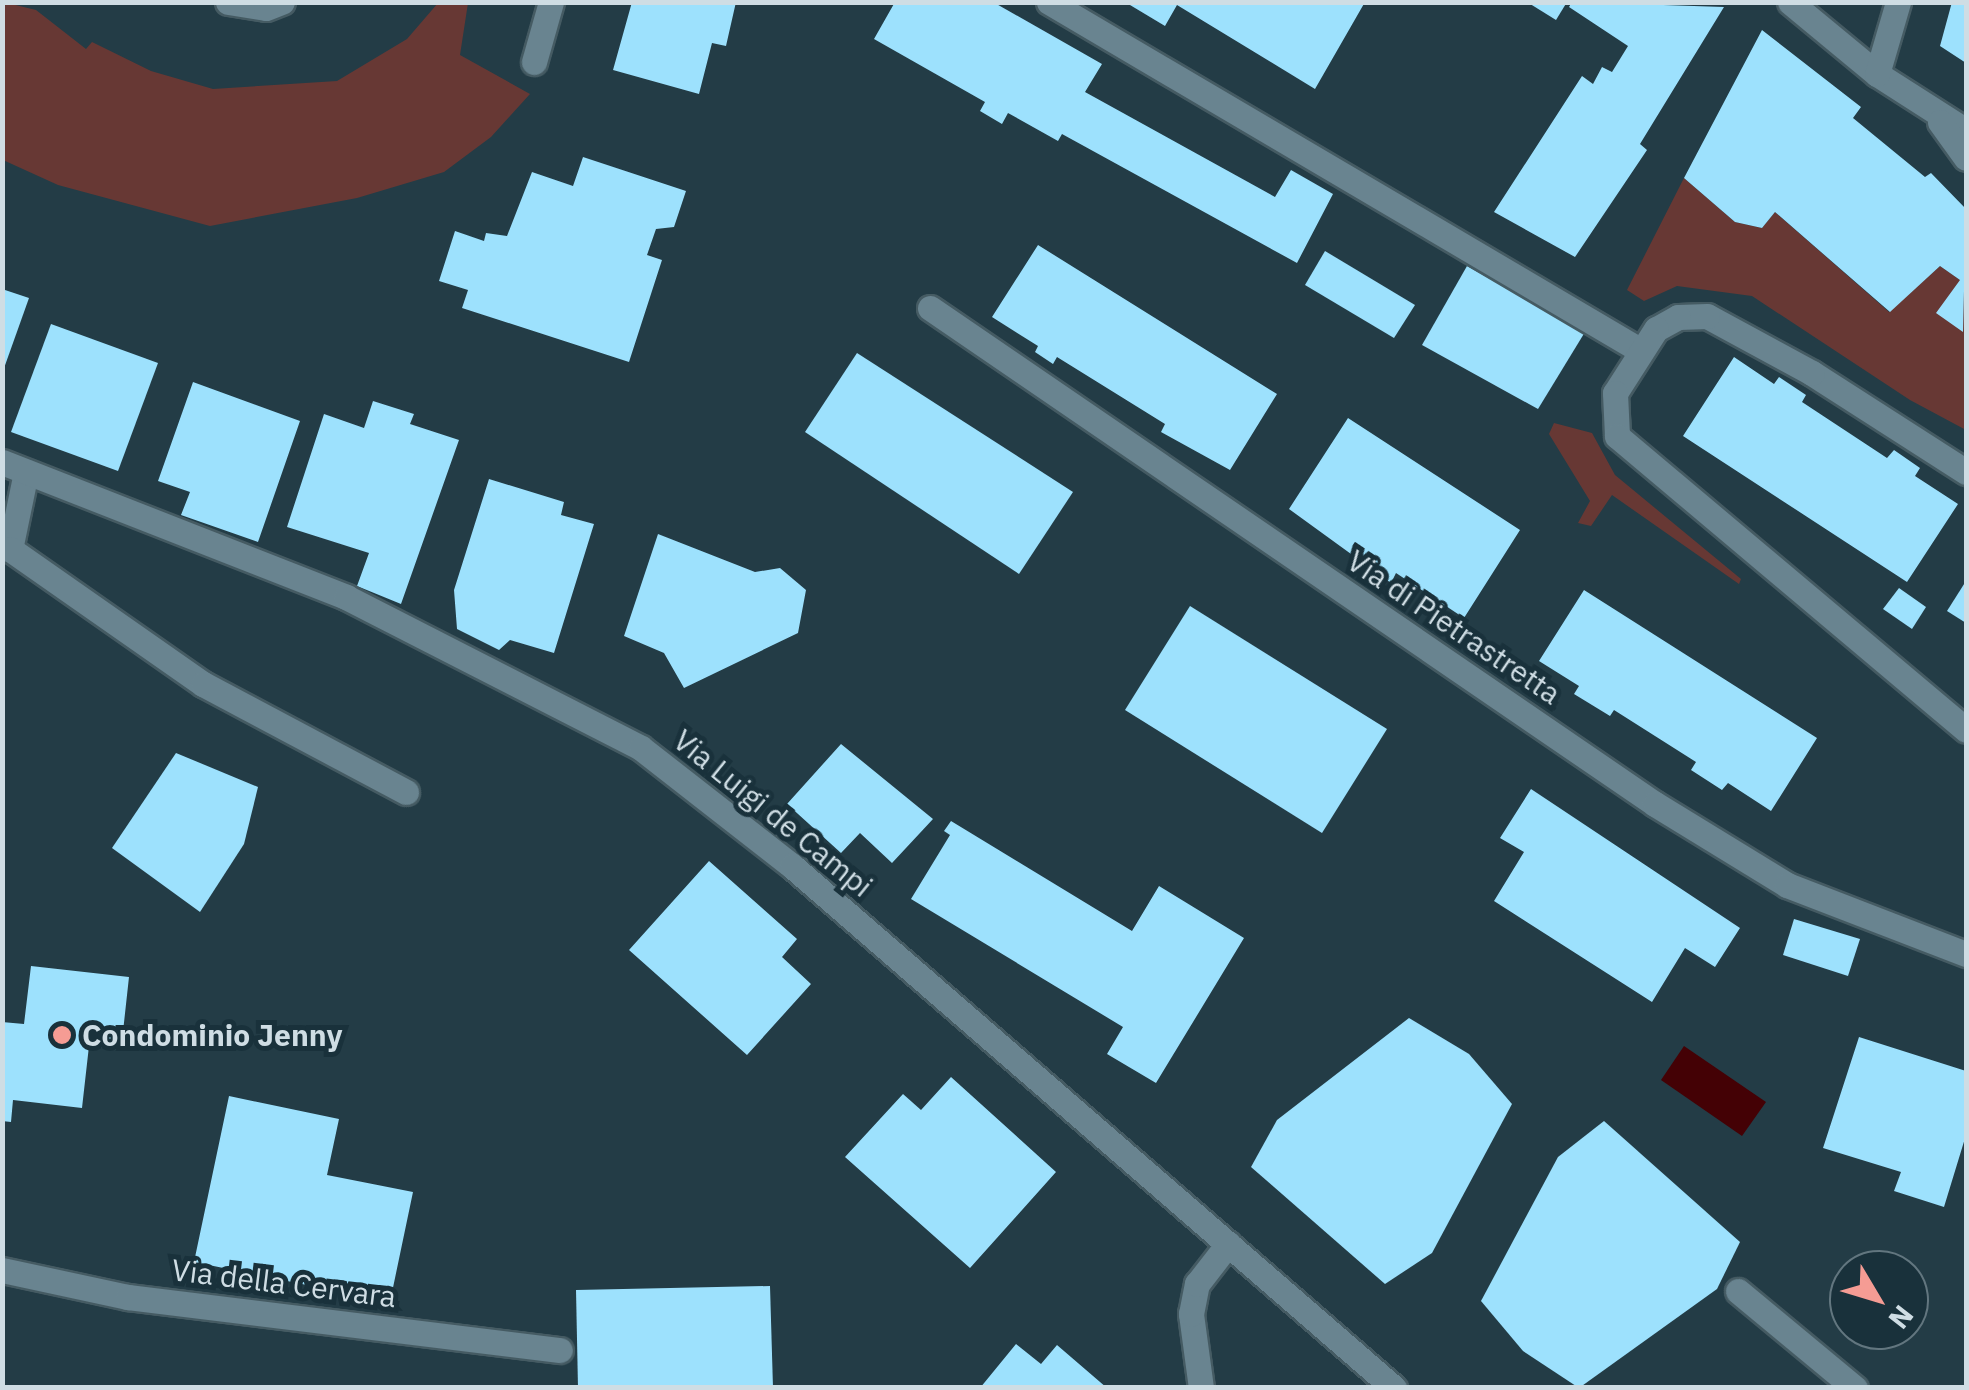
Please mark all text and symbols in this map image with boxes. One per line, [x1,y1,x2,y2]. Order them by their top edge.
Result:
street label: Via di Pietrastretta [1341,542,1567,712]
street label: Via Luigi de Campi [666,722,880,904]
place label: Condominio Jenny [82,1017,343,1053]
marker: Condominio Jenny [51,1024,73,1046]
north arrow [1829,1250,1929,1350]
street label: Via della Cervara [170,1251,398,1315]
text: N [1881,1298,1922,1337]

